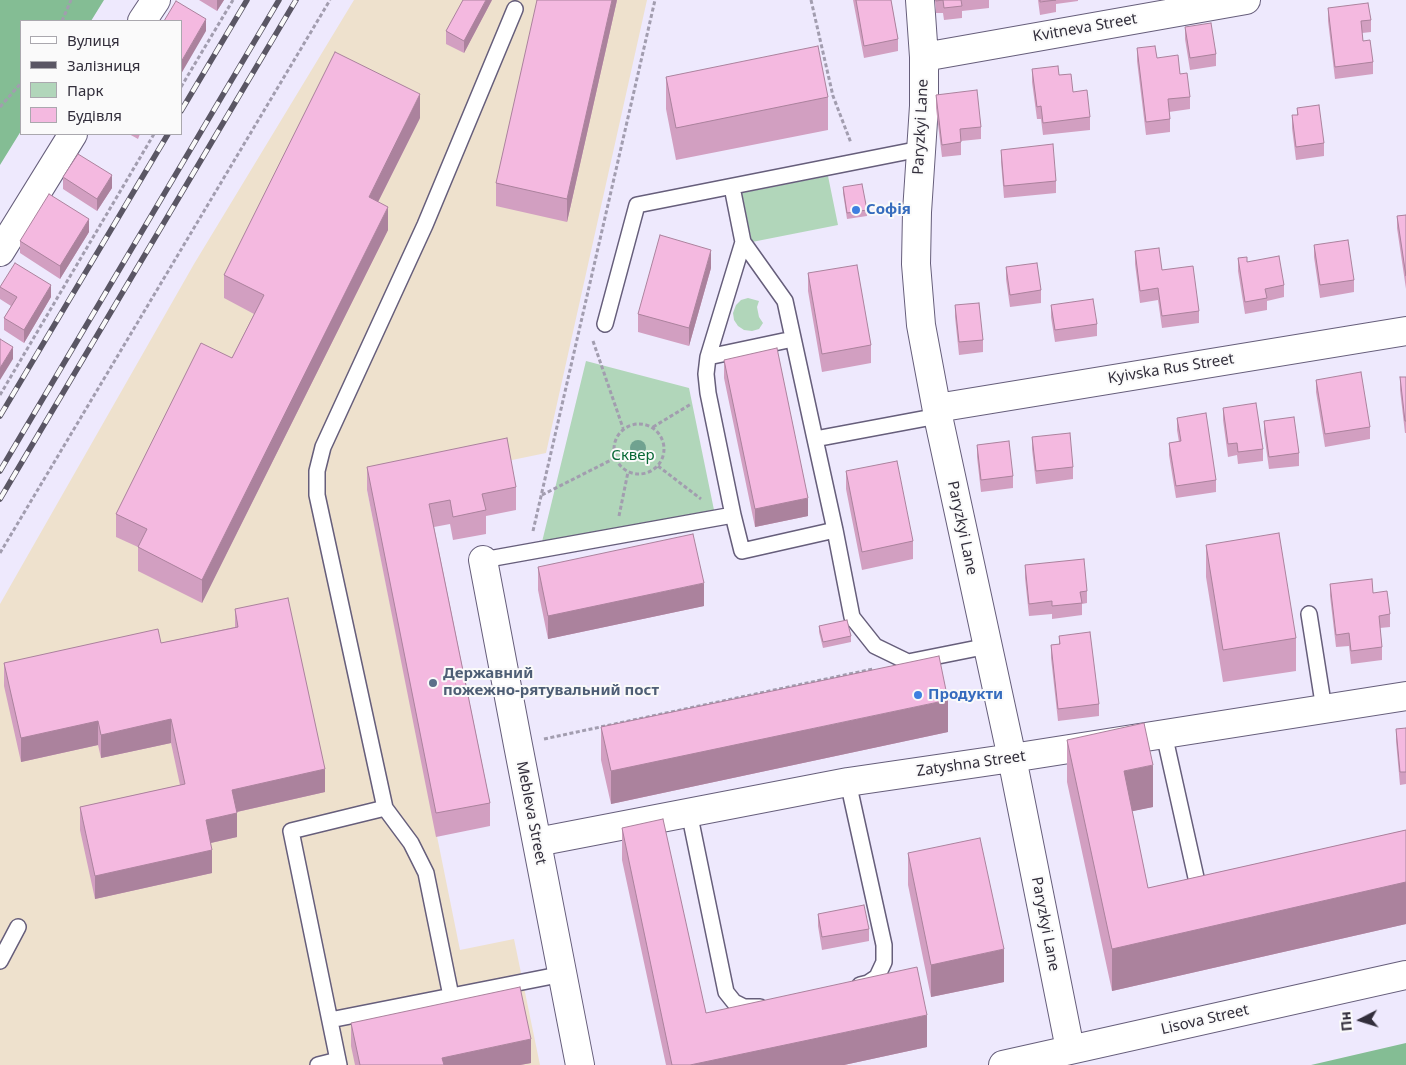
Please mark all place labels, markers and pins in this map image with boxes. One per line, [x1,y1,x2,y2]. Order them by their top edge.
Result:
place label: Софія [866,201,911,219]
marker: Софія [850,204,862,216]
place label: Державний пожежно-рятувальний пост [443,665,659,700]
marker: Державний пожежно-рятувальний пост [427,677,439,689]
place label: Продукти [928,686,1003,704]
marker: Продукти [912,689,924,701]

